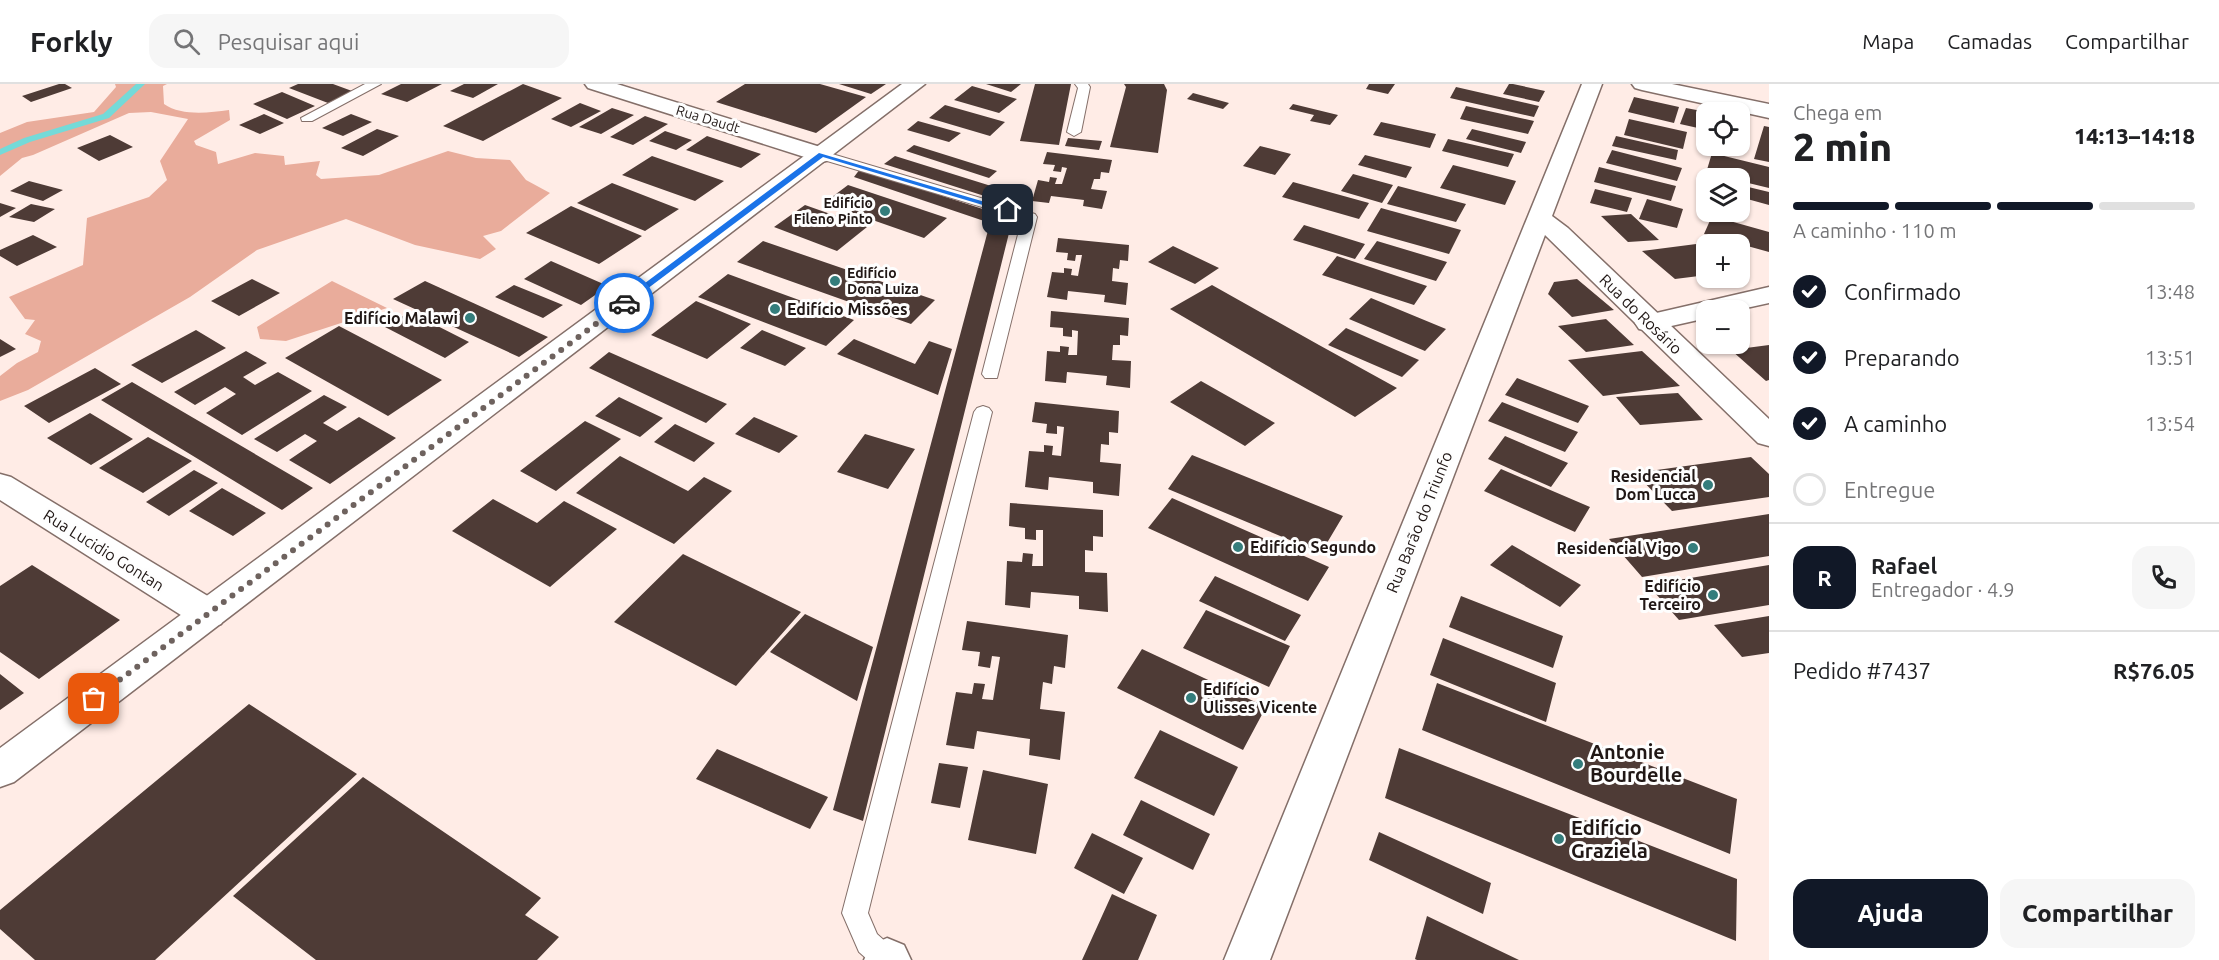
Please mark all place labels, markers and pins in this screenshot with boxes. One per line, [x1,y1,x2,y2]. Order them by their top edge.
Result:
pin [982,184,1033,235]
place label: Edifício Fileno Pinto [794,195,873,227]
marker: Edifício Fileno Pinto [878,204,892,218]
place label: Edifício Dona Luiza [847,265,919,297]
marker: Edifício Dona Luiza [828,274,842,288]
place label: Edifício Missões [787,300,908,318]
marker: Edifício Missões [768,302,782,316]
place label: Edifício Malawi [344,309,458,327]
marker: Edifício Malawi [463,311,477,325]
place label: Residencial Dom Lucca [1611,467,1696,503]
marker: Residencial Dom Lucca [1701,478,1715,492]
place label: Edifício Segundo [1250,538,1376,556]
place label: Residencial Vigo [1557,539,1681,557]
marker: Edifício Segundo [1231,540,1245,554]
marker: Residencial Vigo [1686,541,1700,555]
place label: Edifício Terceiro [1640,577,1701,613]
marker: Edifício Terceiro [1706,588,1720,602]
pin [68,673,119,724]
place label: Edifício Ulisses Vicente [1203,680,1317,716]
marker: Edifício Ulisses Vicente [1184,691,1198,705]
place label: Antonie Bourdelle [1590,740,1682,786]
marker: Antonie Bourdelle [1571,757,1585,771]
place label: Edifício Graziela [1571,816,1648,862]
marker: Edifício Graziela [1552,832,1566,846]

